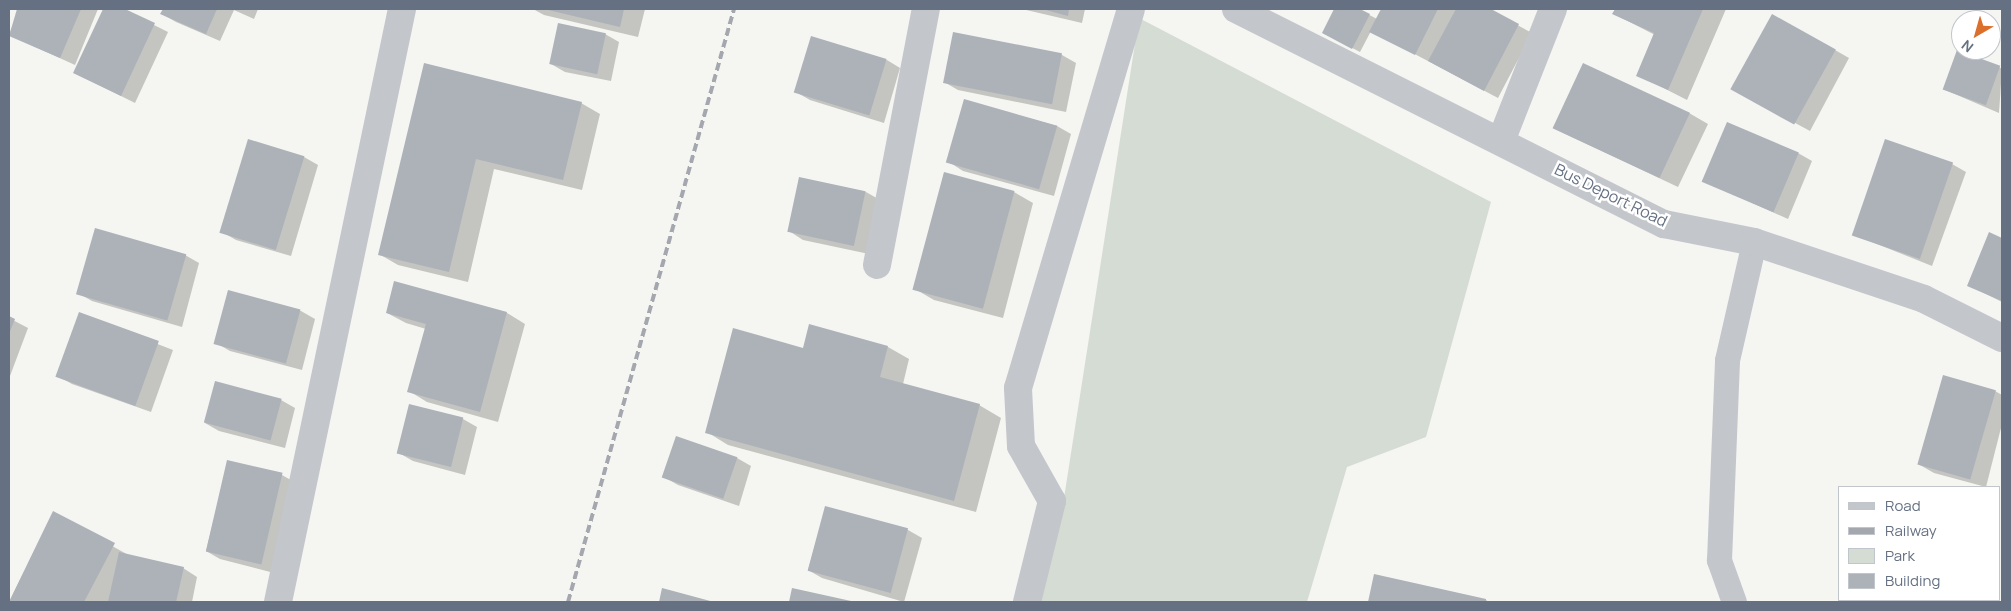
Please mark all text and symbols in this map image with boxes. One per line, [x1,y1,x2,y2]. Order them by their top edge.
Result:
north arrow [1951,10,2001,60]
text: N [1957,36,1977,57]
street label: Bus Deport Road [1552,159,1670,231]
legend [1838,486,2001,601]
text: Road [1885,495,1921,516]
text: Railway [1885,520,1937,541]
text: Park [1885,545,1915,566]
text: Building [1885,570,1940,591]

